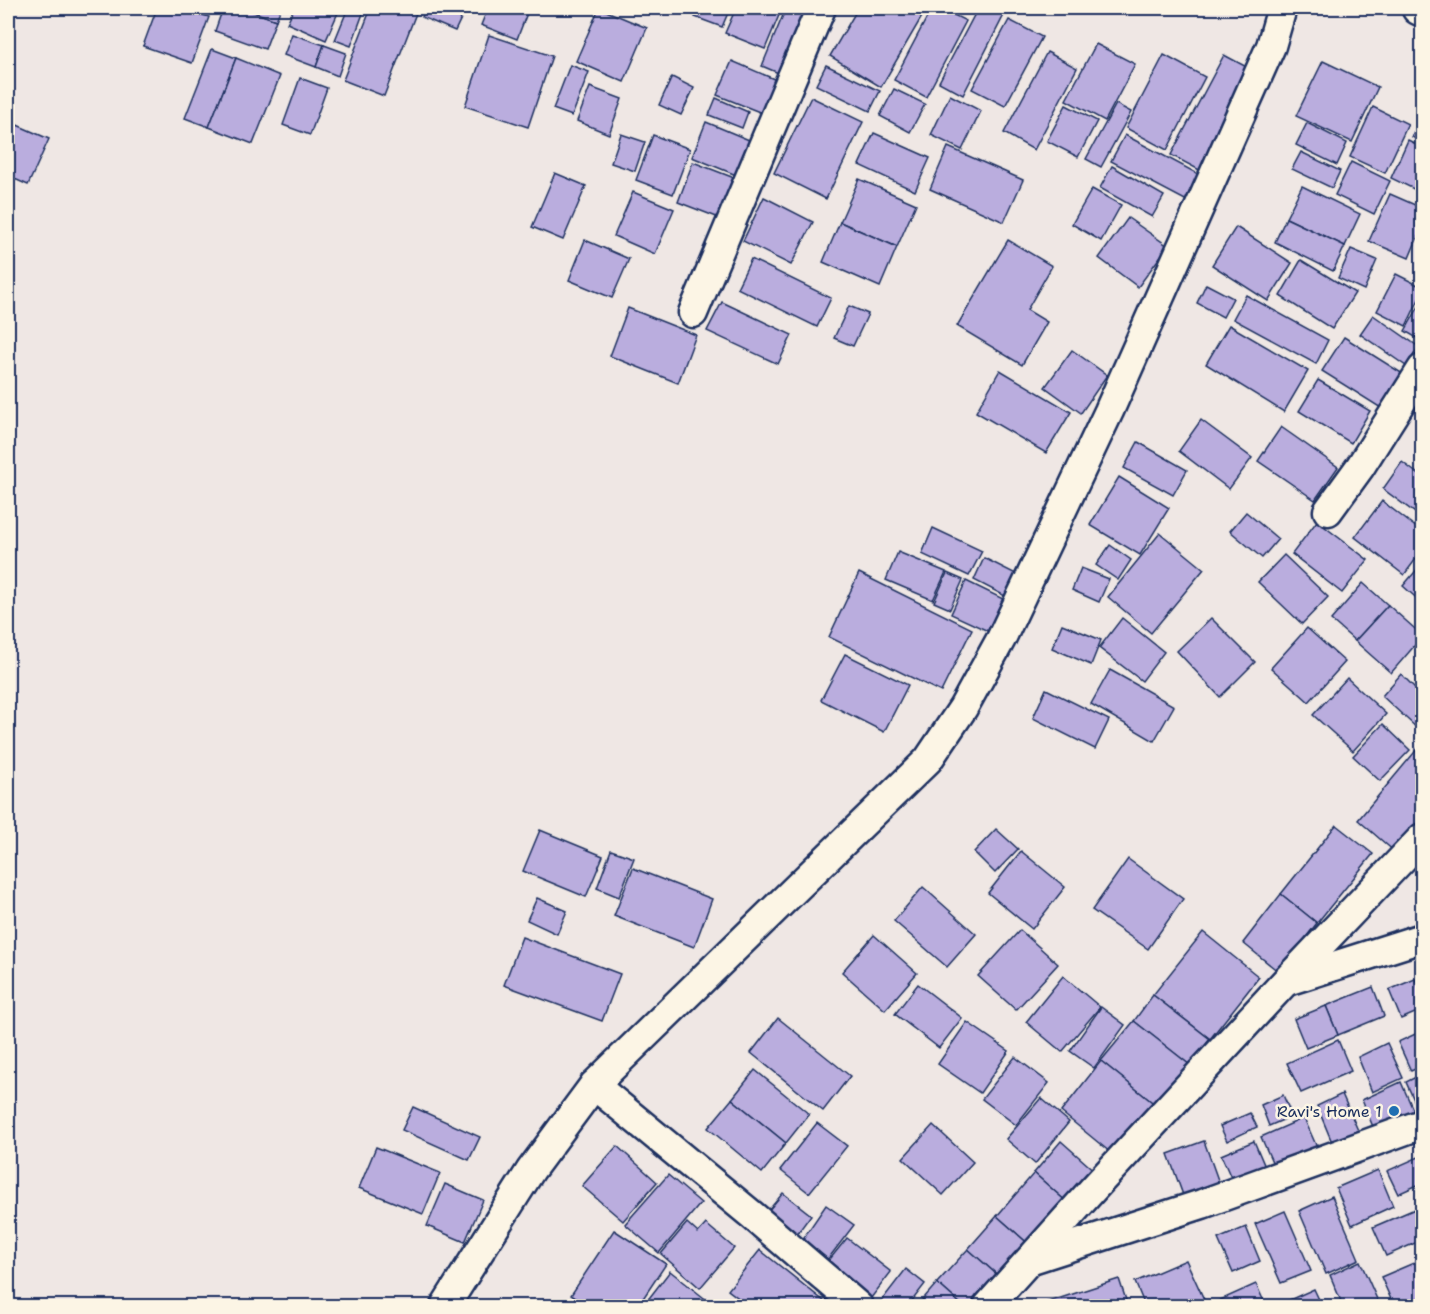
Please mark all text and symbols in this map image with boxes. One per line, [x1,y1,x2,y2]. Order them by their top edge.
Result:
place label: Ravi's Home 1 [1277,1101,1382,1122]
marker: Ravi's Home 1 [1387,1104,1401,1118]

